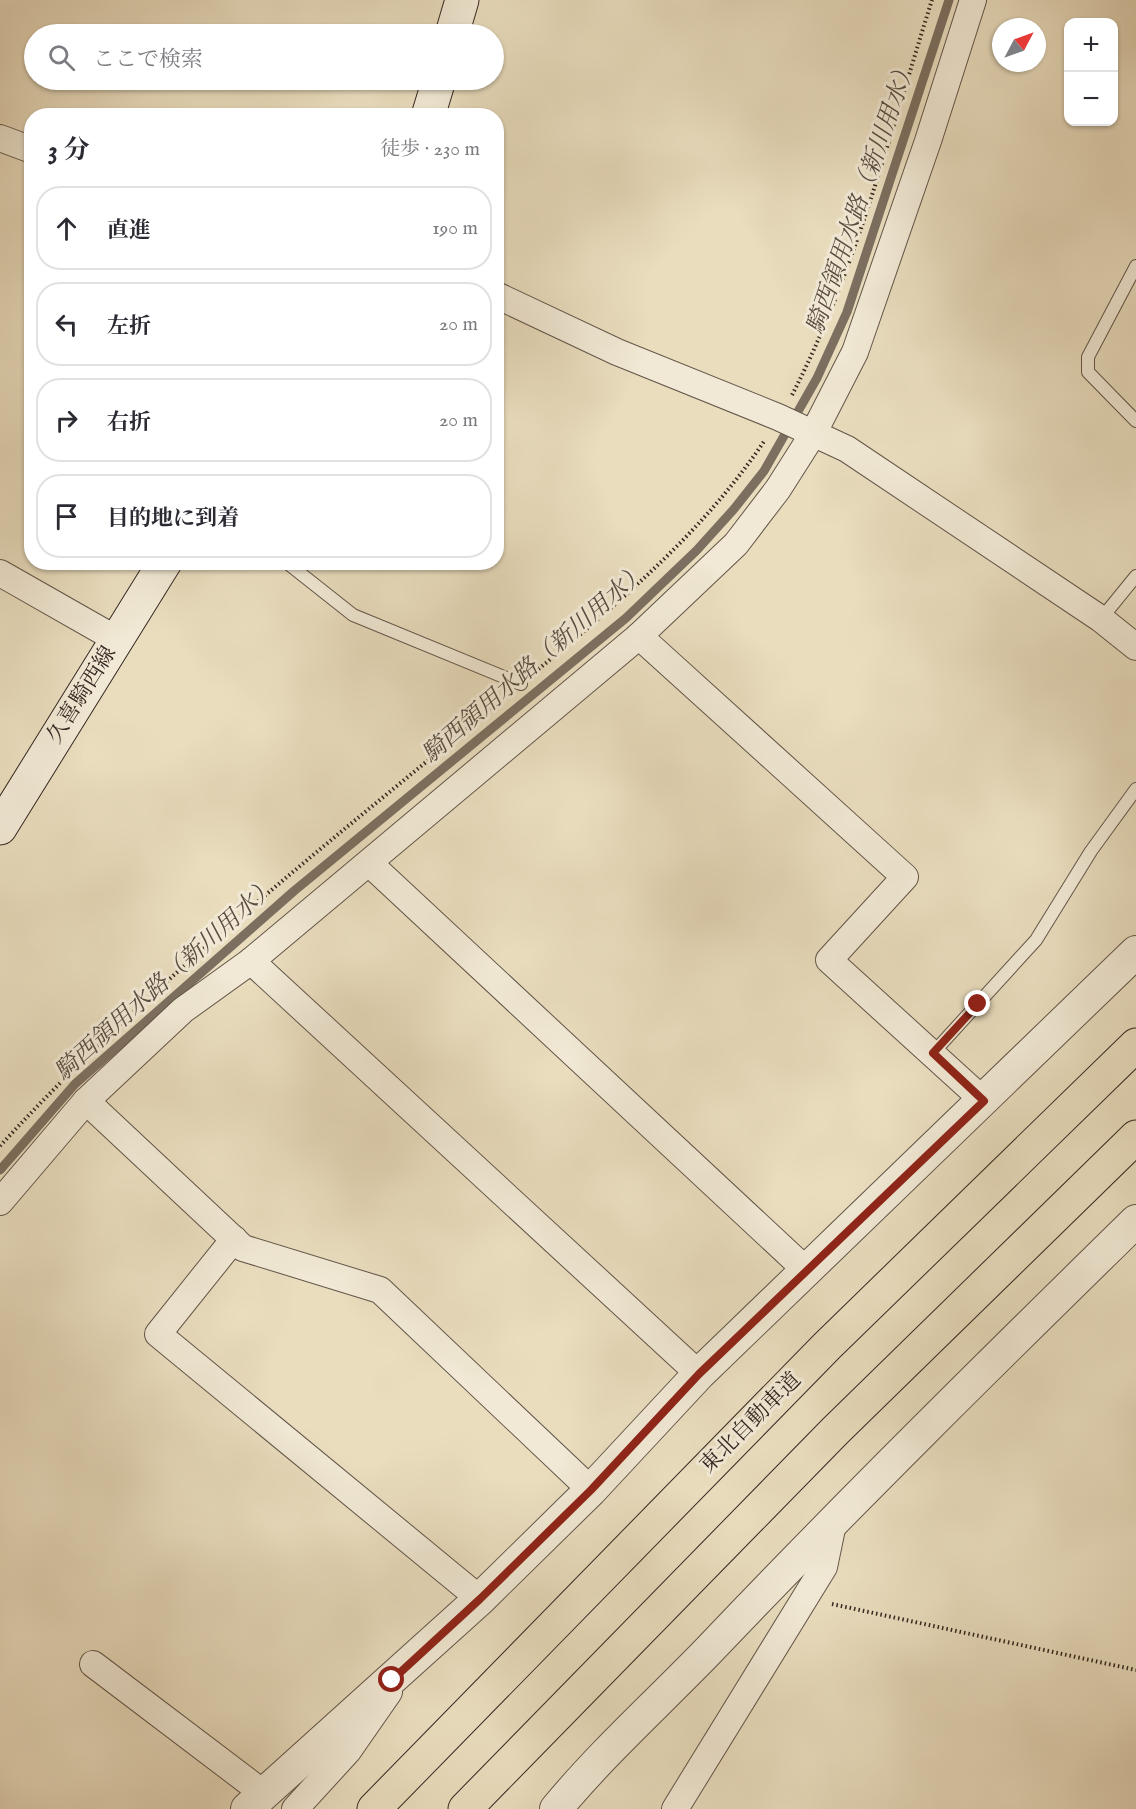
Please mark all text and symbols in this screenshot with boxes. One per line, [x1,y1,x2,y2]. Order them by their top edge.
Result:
north arrow [992,18,1046,72]
map controls [1064,18,1118,126]
button: + [1064,18,1118,72]
search box [24,24,504,90]
icon: search [45,41,78,74]
text: ここで検索 [93,46,203,74]
water label: 騎西領用水路（新川用水） [800,56,924,338]
button: − [1064,72,1118,126]
text: 3 分 [48,134,89,167]
text: 徒歩 · 230 m [380,137,480,162]
icon: ahead [50,212,83,245]
text: 190 m [432,216,478,241]
text: 直進 [107,217,151,245]
icon: left [50,308,83,341]
text: 20 m [439,312,478,337]
text: 左折 [107,313,151,341]
icon: right [50,404,83,437]
text: 20 m [439,408,478,433]
text: 右折 [107,409,151,437]
icon: arrive [50,500,83,533]
text: 目的地に到着 [107,505,239,533]
water label: 騎西領用水路（新川用水） [416,558,654,770]
street label: 久喜騎西線 [41,641,123,749]
water label: 騎西領用水路（新川用水） [49,872,283,1088]
route end [964,990,990,1016]
street label: 東北自動車道 [694,1366,808,1480]
route start [378,1666,404,1692]

